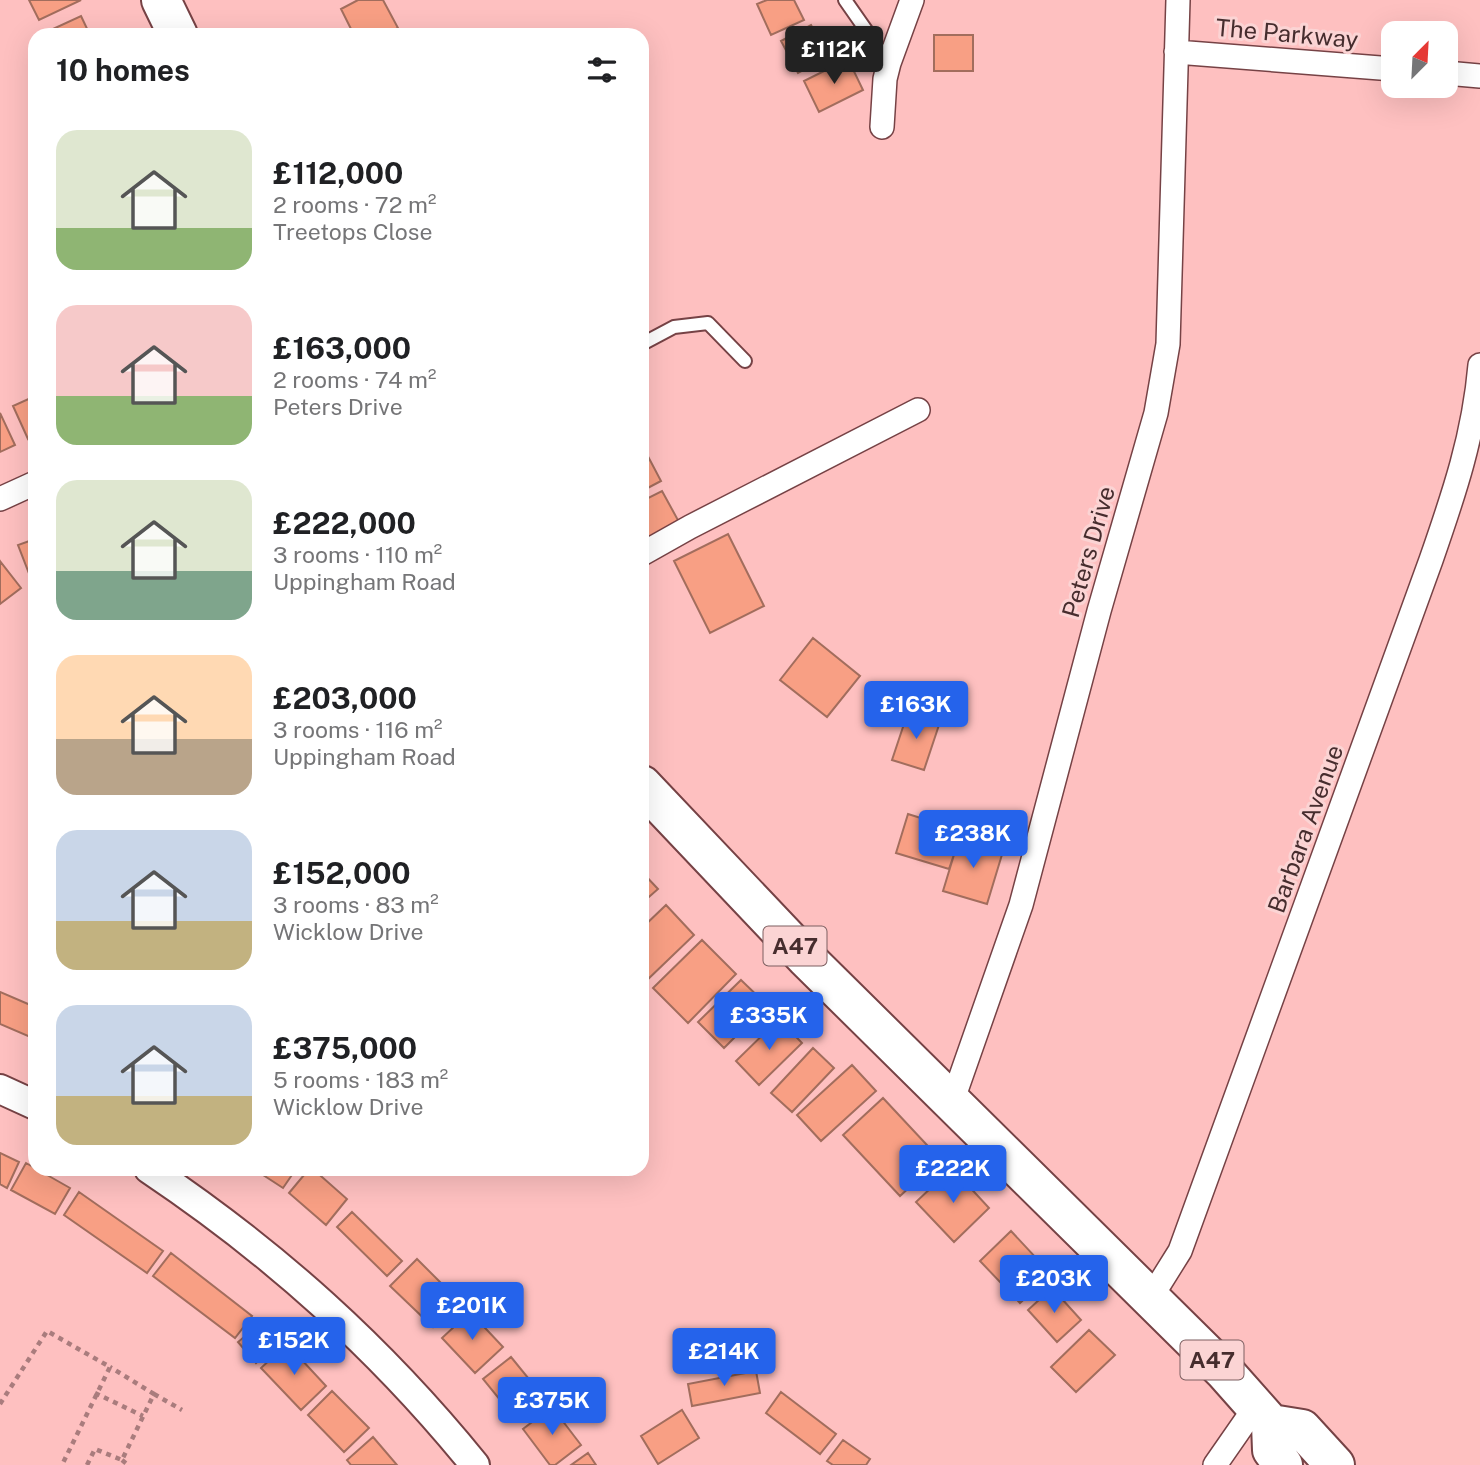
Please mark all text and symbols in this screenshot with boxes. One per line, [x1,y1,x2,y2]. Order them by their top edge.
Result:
street label: The Parkway [1215,13,1360,53]
north arrow [1381,21,1458,98]
map controls [1381,21,1458,98]
pin: £112K [785,27,883,86]
text: £112K [801,35,867,62]
icon: filters [583,51,621,89]
text: 10 homes [56,52,190,88]
text: £112,000 [273,155,403,191]
icon: home [112,158,196,242]
text: 2 rooms · 72 m² [273,191,436,218]
text: Treetops Close [273,218,432,245]
text: £163,000 [273,330,411,366]
icon: home [112,333,196,417]
text: 2 rooms · 74 m² [273,366,436,393]
text: Peters Drive [273,393,403,420]
street label: Peters Drive [1056,483,1120,621]
text: £222,000 [273,505,416,541]
icon: home [112,508,196,592]
text: 3 rooms · 110 m² [273,541,442,568]
text: Uppingham Road [273,568,456,595]
text: £203,000 [273,680,417,716]
pin: £163K [867,682,965,741]
icon: home [112,683,196,767]
text: £163K [880,690,952,717]
text: 3 rooms · 116 m² [273,716,443,743]
street label: Barbara Avenue [1262,741,1348,916]
text: Uppingham Road [273,743,456,770]
pin: £238K [924,810,1022,870]
text: £238K [935,819,1011,846]
text: £152,000 [273,855,411,891]
icon: home [112,858,196,942]
text: 3 rooms · 83 m² [273,891,439,918]
text: Wicklow Drive [273,918,424,945]
road number: A47 [764,926,826,965]
pin: £335K [720,992,818,1052]
text: £335K [730,1001,808,1028]
text: £375,000 [273,1030,417,1066]
icon: home [112,1033,196,1117]
text: 5 rooms · 183 m² [273,1066,448,1093]
text: Wicklow Drive [273,1093,424,1120]
pin: £222K [904,1146,1002,1205]
text: £222K [915,1154,991,1181]
pin: £203K [1005,1256,1103,1315]
text: £203K [1016,1264,1092,1291]
pin: £201K [423,1282,521,1342]
text: £201K [437,1291,507,1318]
pin: £152K [245,1318,343,1377]
text: £152K [258,1326,330,1353]
pin: £214K [675,1328,773,1388]
text: £214K [689,1337,759,1364]
road number: A47 [1180,1340,1244,1380]
pin: £375K [503,1378,601,1437]
text: £375K [514,1386,590,1413]

